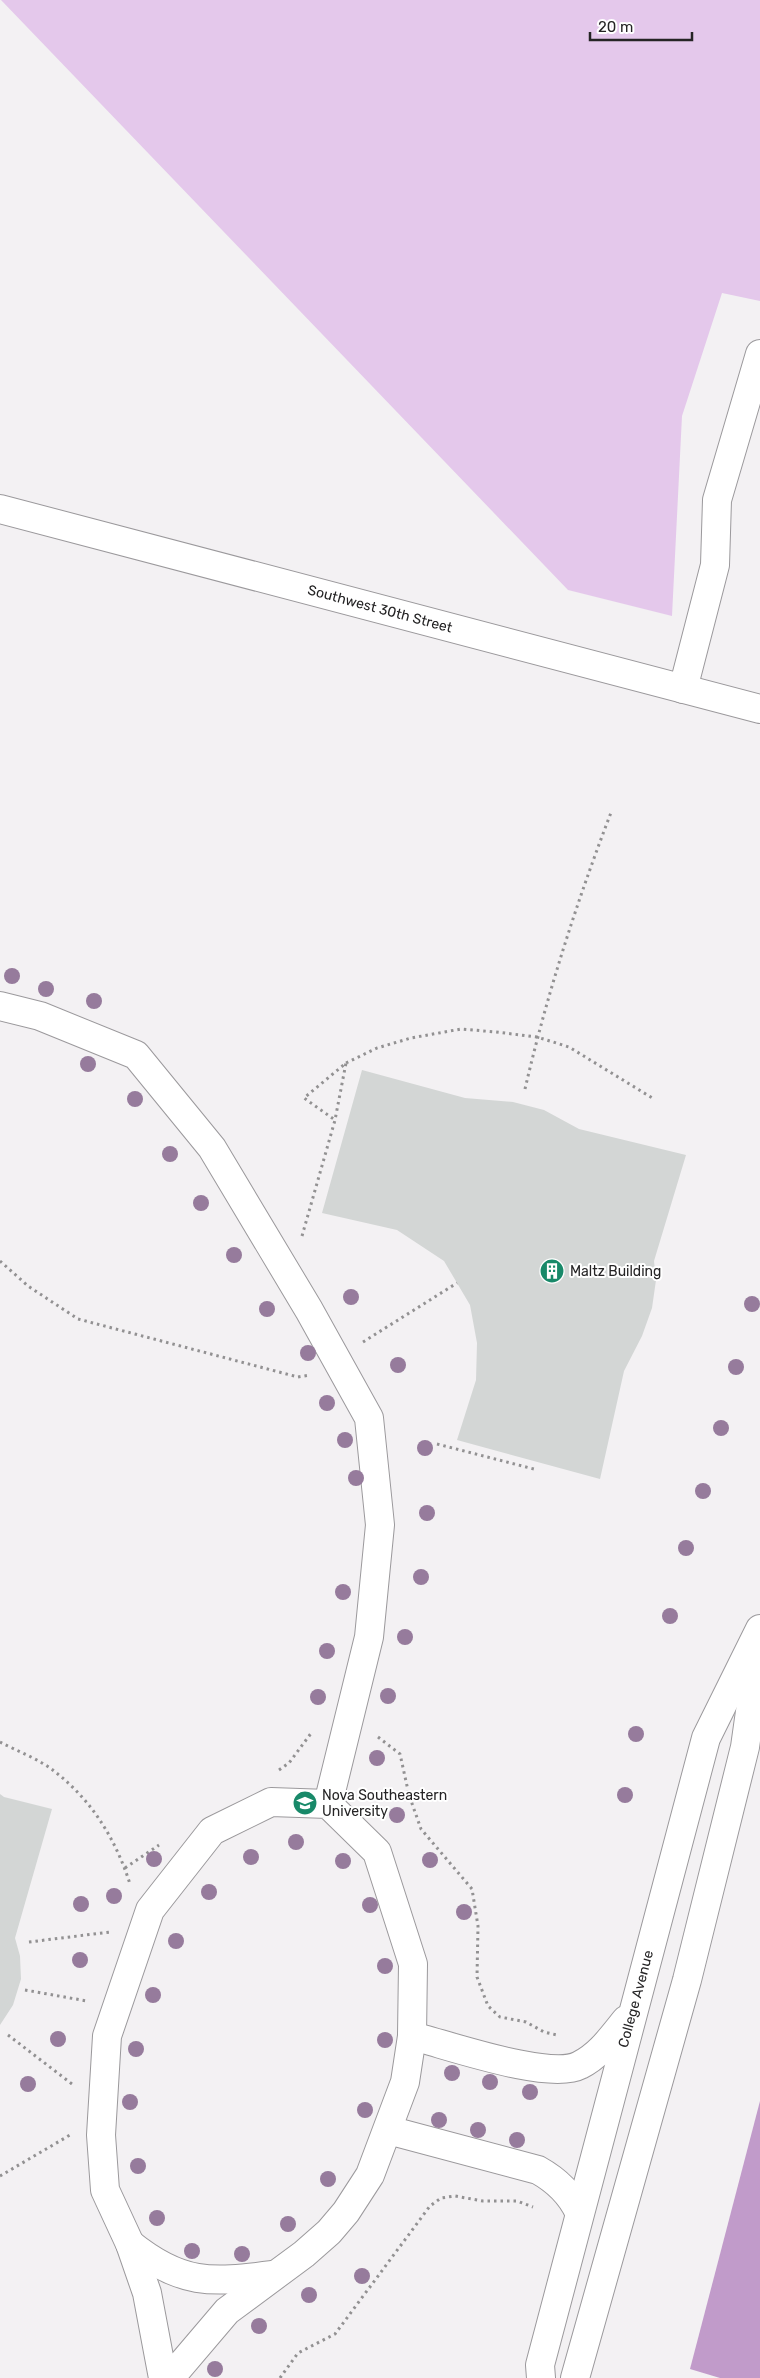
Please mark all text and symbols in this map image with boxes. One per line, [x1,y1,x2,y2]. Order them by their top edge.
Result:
scale bar [590,10,692,42]
text: 20 m [598,18,633,36]
street label: Southwest 30th Street [306,581,455,637]
building icon: Maltz Building [539,1258,565,1284]
place label: Maltz Building [570,1263,661,1280]
place label: Nova Southeastern University [322,1787,447,1820]
school or university icon: Nova Southeastern University [292,1790,318,1816]
street label: College Avenue [615,1948,657,2050]

